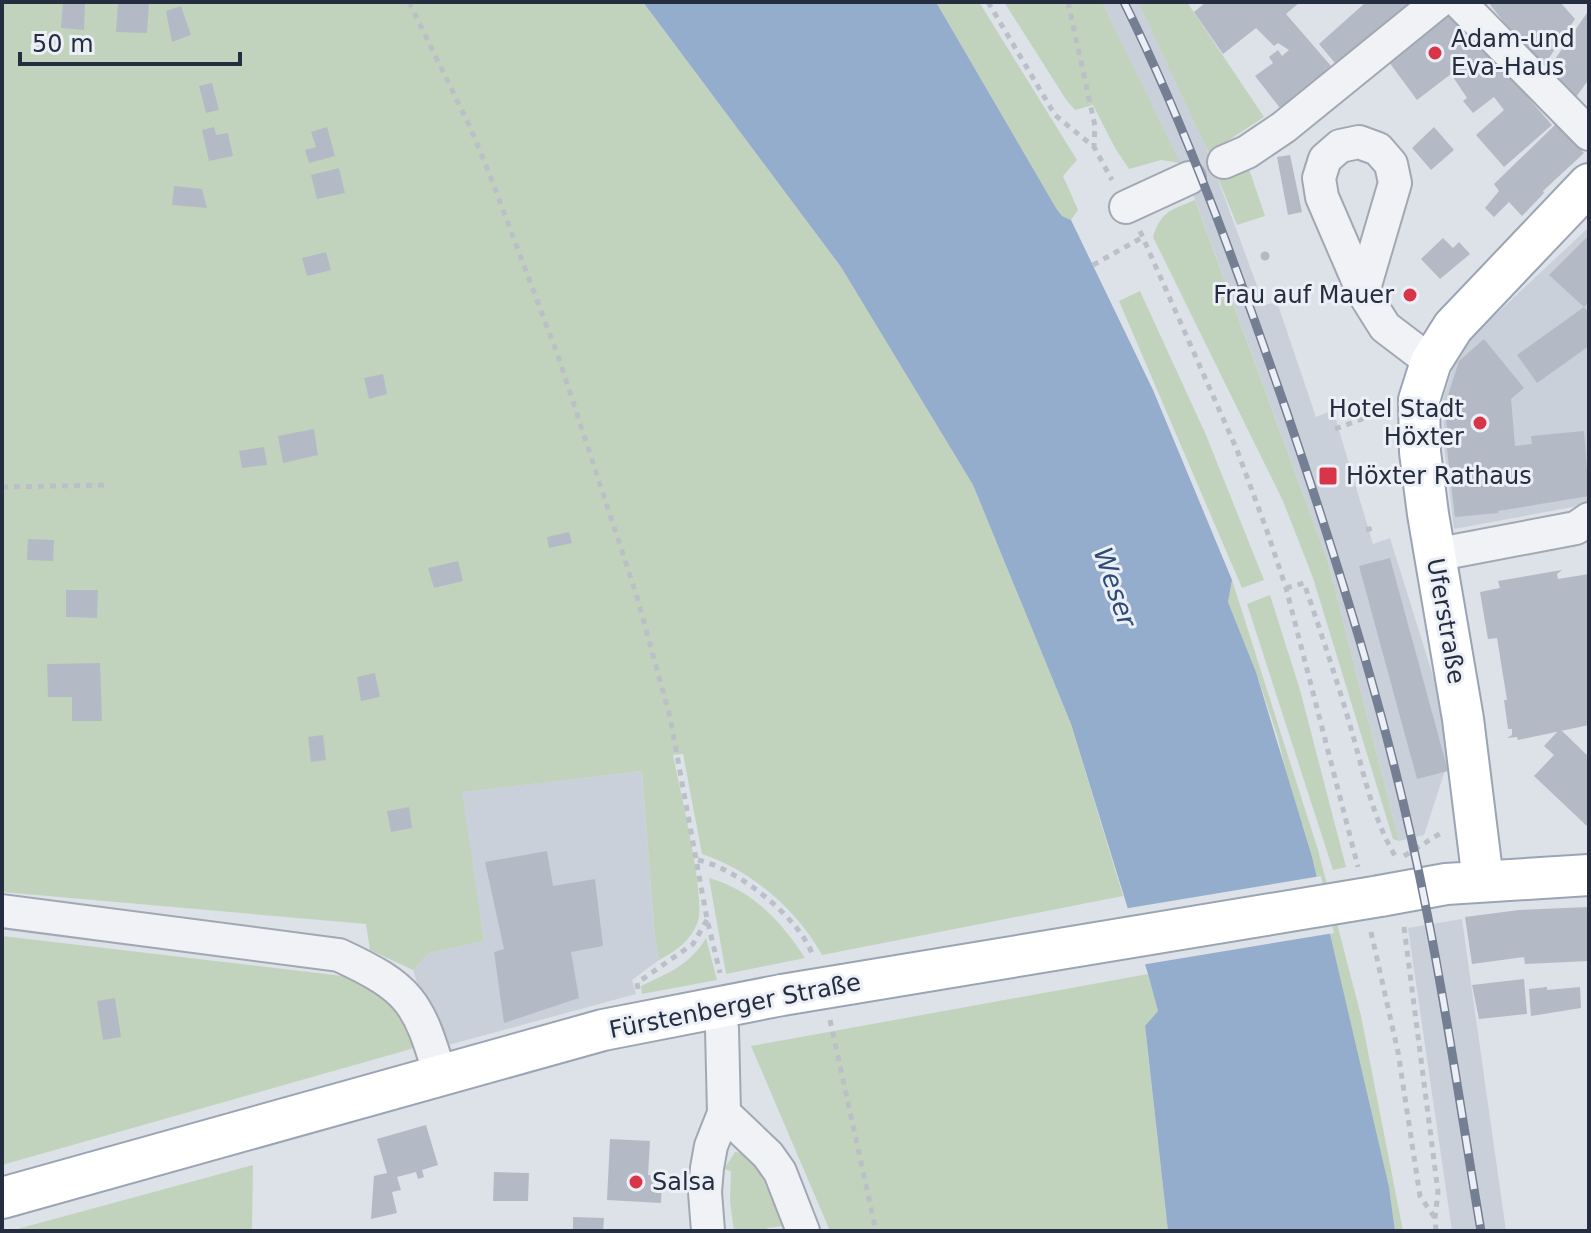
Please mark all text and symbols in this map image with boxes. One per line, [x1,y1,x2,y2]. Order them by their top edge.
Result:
scale bar [20,16,240,66]
place label: Adam-und Eva-Haus [1451,25,1575,81]
text: 50 m [32,30,94,58]
marker: Adam-und Eva-Haus [1426,44,1444,62]
place label: Frau auf Mauer [1213,281,1394,309]
marker: Frau auf Mauer [1401,286,1419,304]
place label: Hotel Stadt Höxter [1329,395,1464,451]
marker: Hotel Stadt Höxter [1471,414,1489,432]
place label: Höxter Rathaus [1346,462,1532,490]
marker: Höxter Rathaus [1317,465,1339,487]
water label: Weser [1087,543,1143,633]
street label: Uferstraße [1421,556,1471,686]
street label: Fürstenberger Straße [607,968,863,1044]
place label: Salsa [652,1168,716,1196]
marker: Salsa [627,1173,645,1191]

